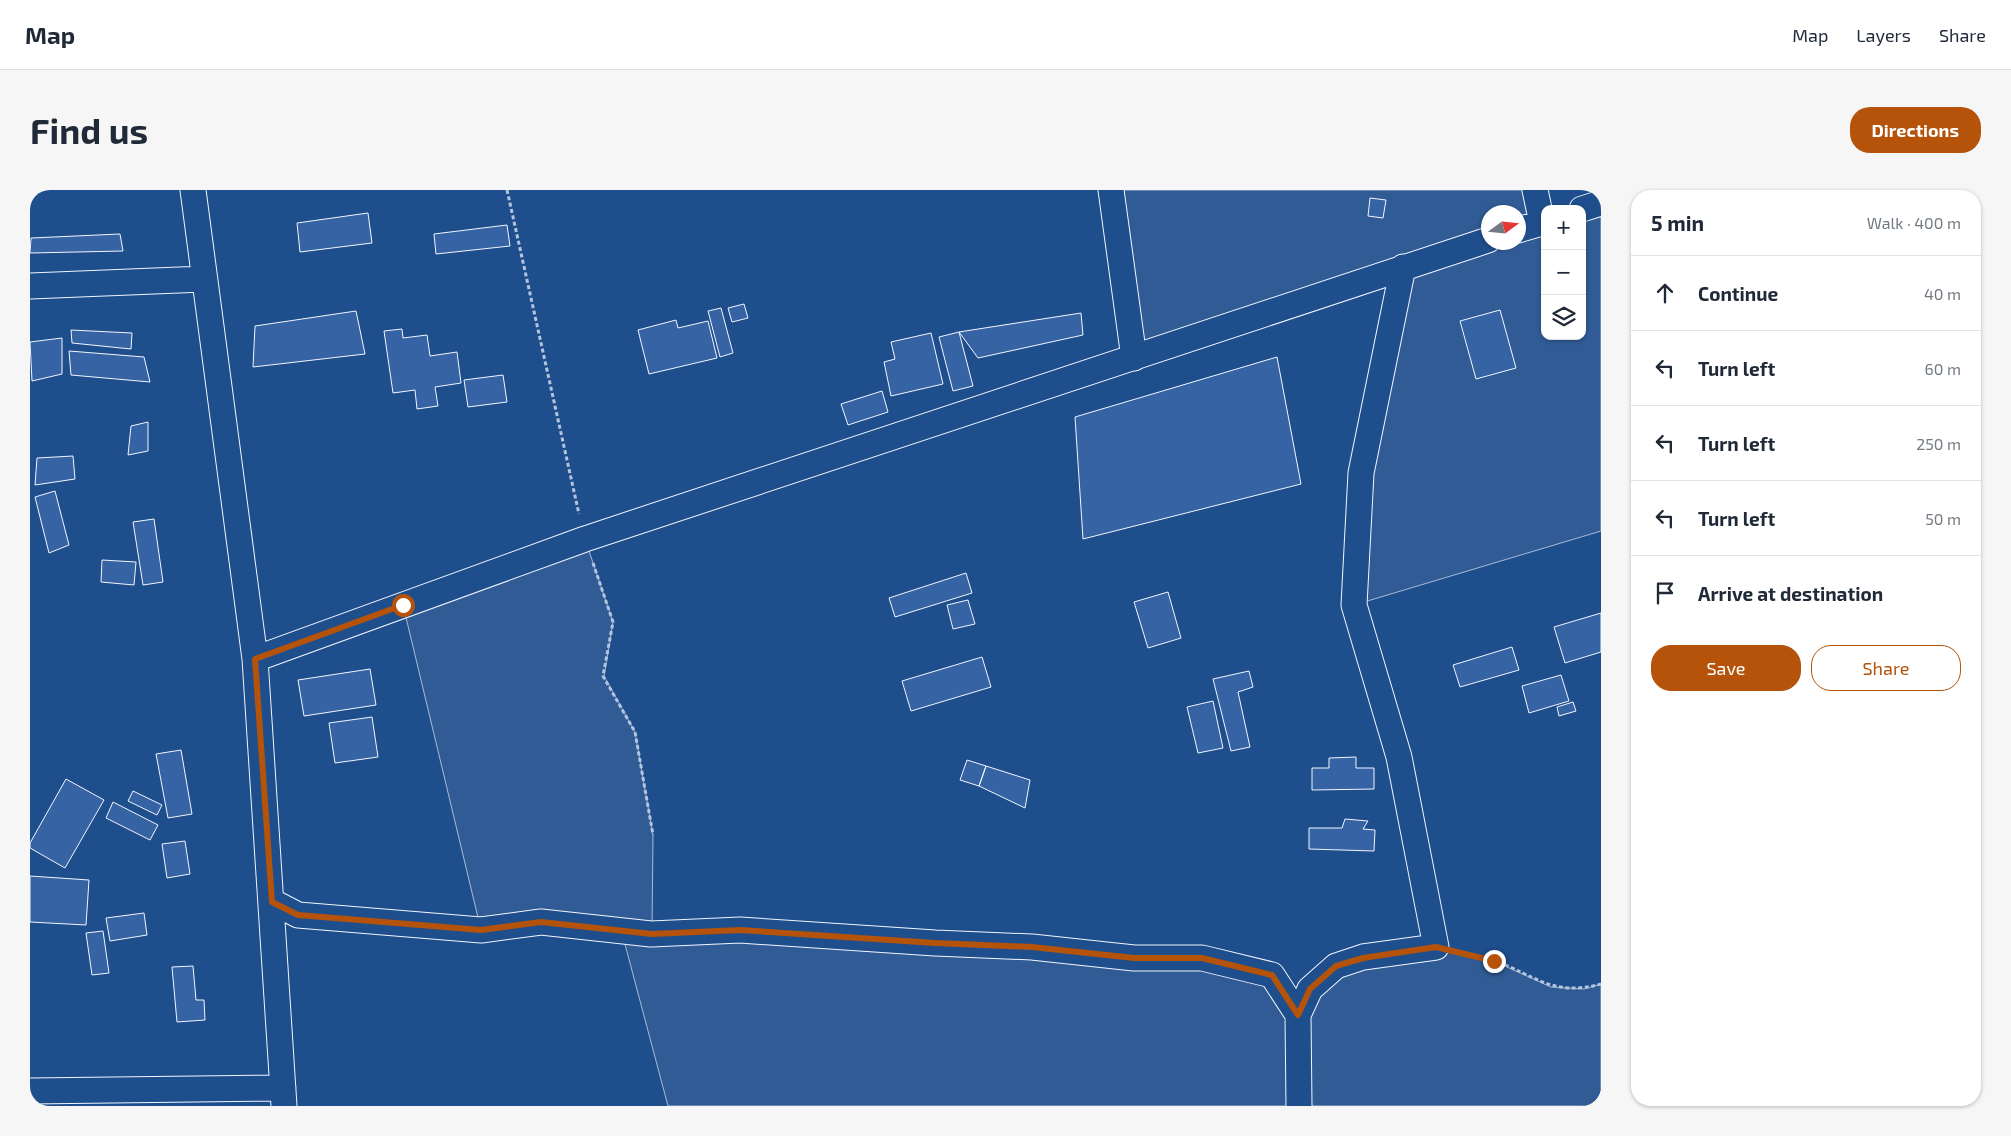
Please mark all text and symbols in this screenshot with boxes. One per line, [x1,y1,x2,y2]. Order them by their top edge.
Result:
text: Map [25,20,75,49]
text: Map [1792,24,1828,46]
text: Layers [1856,24,1911,46]
text: Share [1939,24,1986,46]
button: Directions [1850,107,1981,153]
text: Find us [30,109,148,151]
north arrow [1481,205,1526,250]
map controls [1541,205,1586,340]
button: + [1541,205,1586,250]
text: 5 min [1651,210,1704,235]
text: Walk · 400 m [1867,213,1961,232]
button: − [1541,250,1586,295]
icon: ahead [1651,279,1679,307]
text: Continue [1698,282,1778,305]
text: 40 m [1924,284,1961,303]
button: layers [1541,295,1586,340]
icon: left [1651,354,1679,382]
text: Turn left [1698,357,1775,380]
text: 60 m [1925,359,1961,378]
icon: left [1651,429,1679,457]
text: Turn left [1698,432,1775,455]
text: 250 m [1916,434,1961,453]
icon: left [1651,504,1679,532]
text: Turn left [1698,507,1775,530]
text: 50 m [1925,509,1961,528]
icon: arrive [1651,579,1679,607]
text: Arrive at destination [1698,582,1883,605]
route start [392,594,415,617]
button: Save [1651,645,1801,691]
button: Share [1811,645,1961,691]
route end [1483,950,1506,973]

